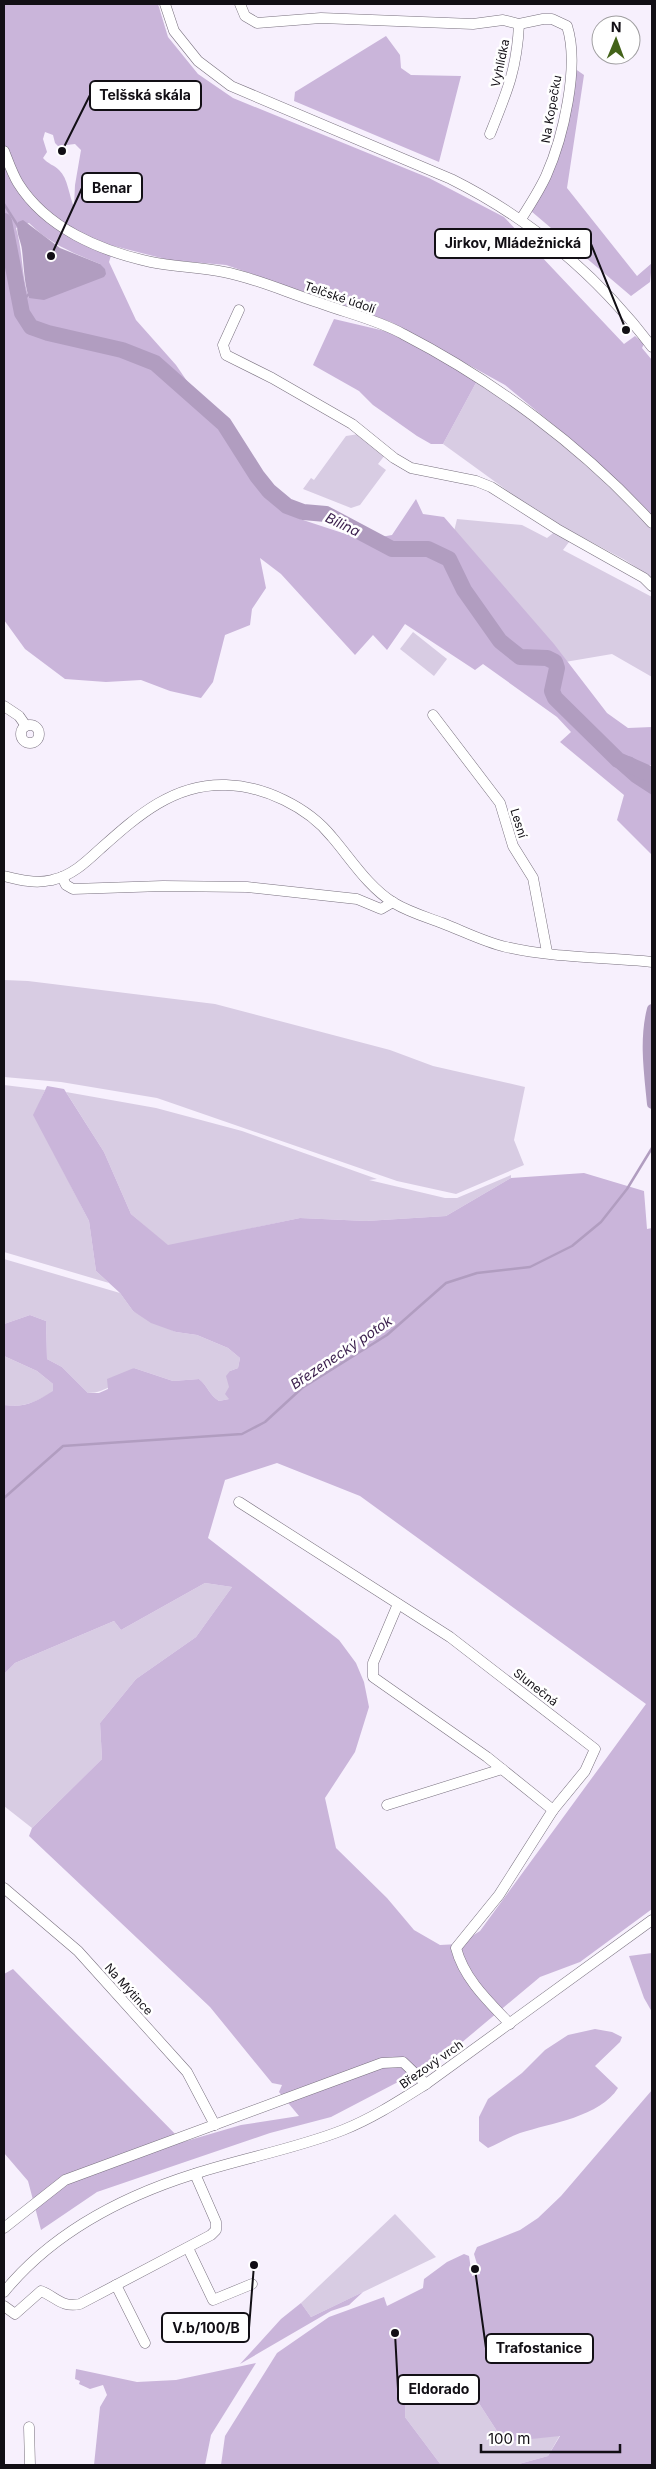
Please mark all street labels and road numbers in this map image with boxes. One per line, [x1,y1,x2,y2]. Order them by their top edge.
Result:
street label: Vyhlídka [488,38,512,88]
street label: Na Kopečku [538,74,564,144]
street label: Telčské údolí [303,278,378,316]
street label: Lesní [507,806,531,840]
street label: Slunečná [511,1665,561,1709]
street label: Na Mýtince [102,1960,156,2018]
street label: Březový vrch [396,2037,466,2091]

